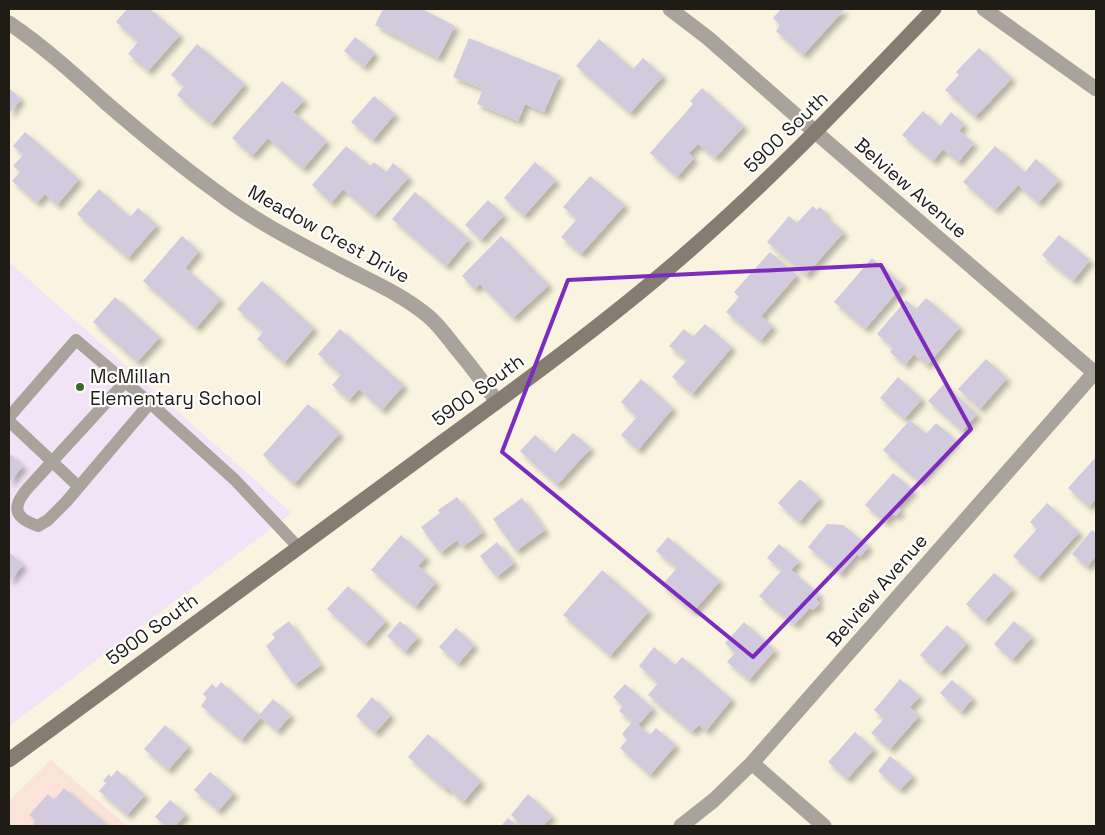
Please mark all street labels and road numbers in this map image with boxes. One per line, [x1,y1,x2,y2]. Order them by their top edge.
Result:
street label: 5900 South [739,86,833,178]
street label: Belview Avenue [849,132,973,244]
street label: Meadow Crest Drive [244,179,414,289]
street label: 5900 South [427,348,529,432]
street label: Belview Avenue [821,528,933,652]
street label: 5900 South [101,587,203,671]

